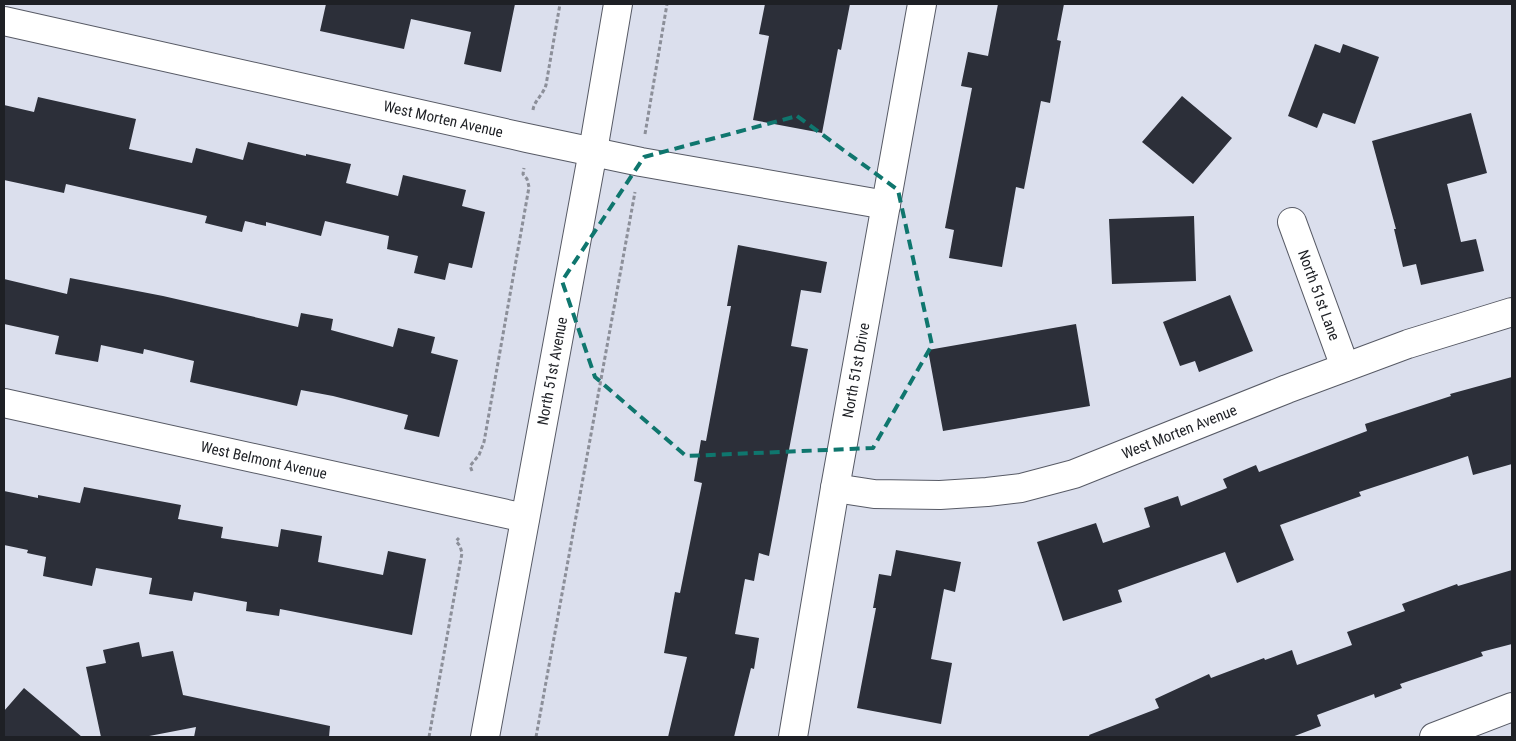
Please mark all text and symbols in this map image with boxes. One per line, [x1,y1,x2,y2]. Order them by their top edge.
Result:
street label: West Morten Avenue [382,97,505,141]
street label: North 51st Lane [1294,248,1344,343]
street label: North 51st Avenue [534,316,571,427]
street label: North 51st Drive [839,321,874,419]
street label: West Morten Avenue [1119,401,1239,463]
street label: West Belmont Avenue [199,438,329,483]

